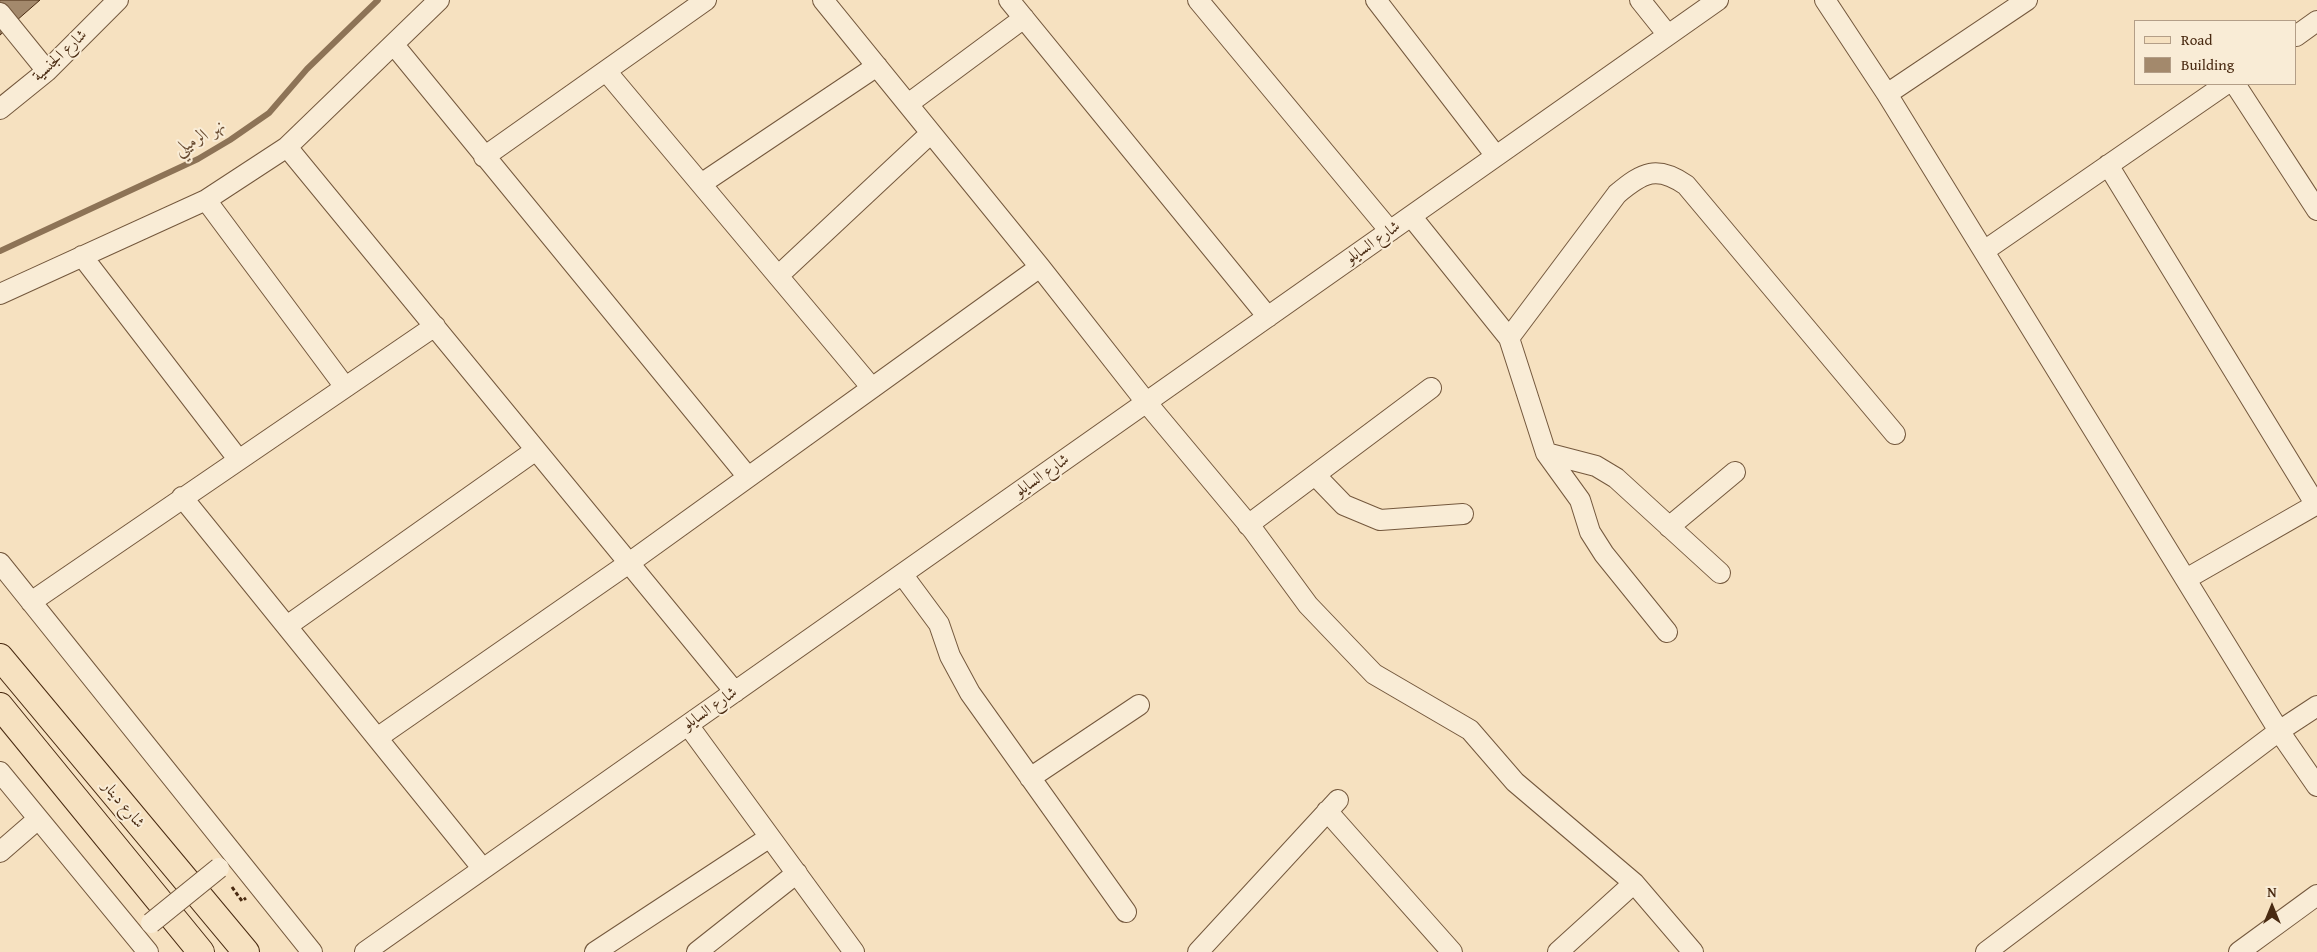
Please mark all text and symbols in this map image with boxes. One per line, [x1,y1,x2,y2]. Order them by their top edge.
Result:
legend [2134,20,2297,85]
street label: شارع الجنسية [29,26,91,86]
text: Road [2181,29,2212,50]
text: Building [2181,54,2234,75]
water label: نهر الرميلي [170,115,230,161]
street label: شارع السايلو [1342,217,1404,269]
street label: شارع السايلو [1011,450,1073,502]
street label: شارع السايلو [679,683,741,735]
street label: شارع دينار [98,777,148,833]
north arrow [2247,882,2297,932]
text: N [2267,882,2277,902]

